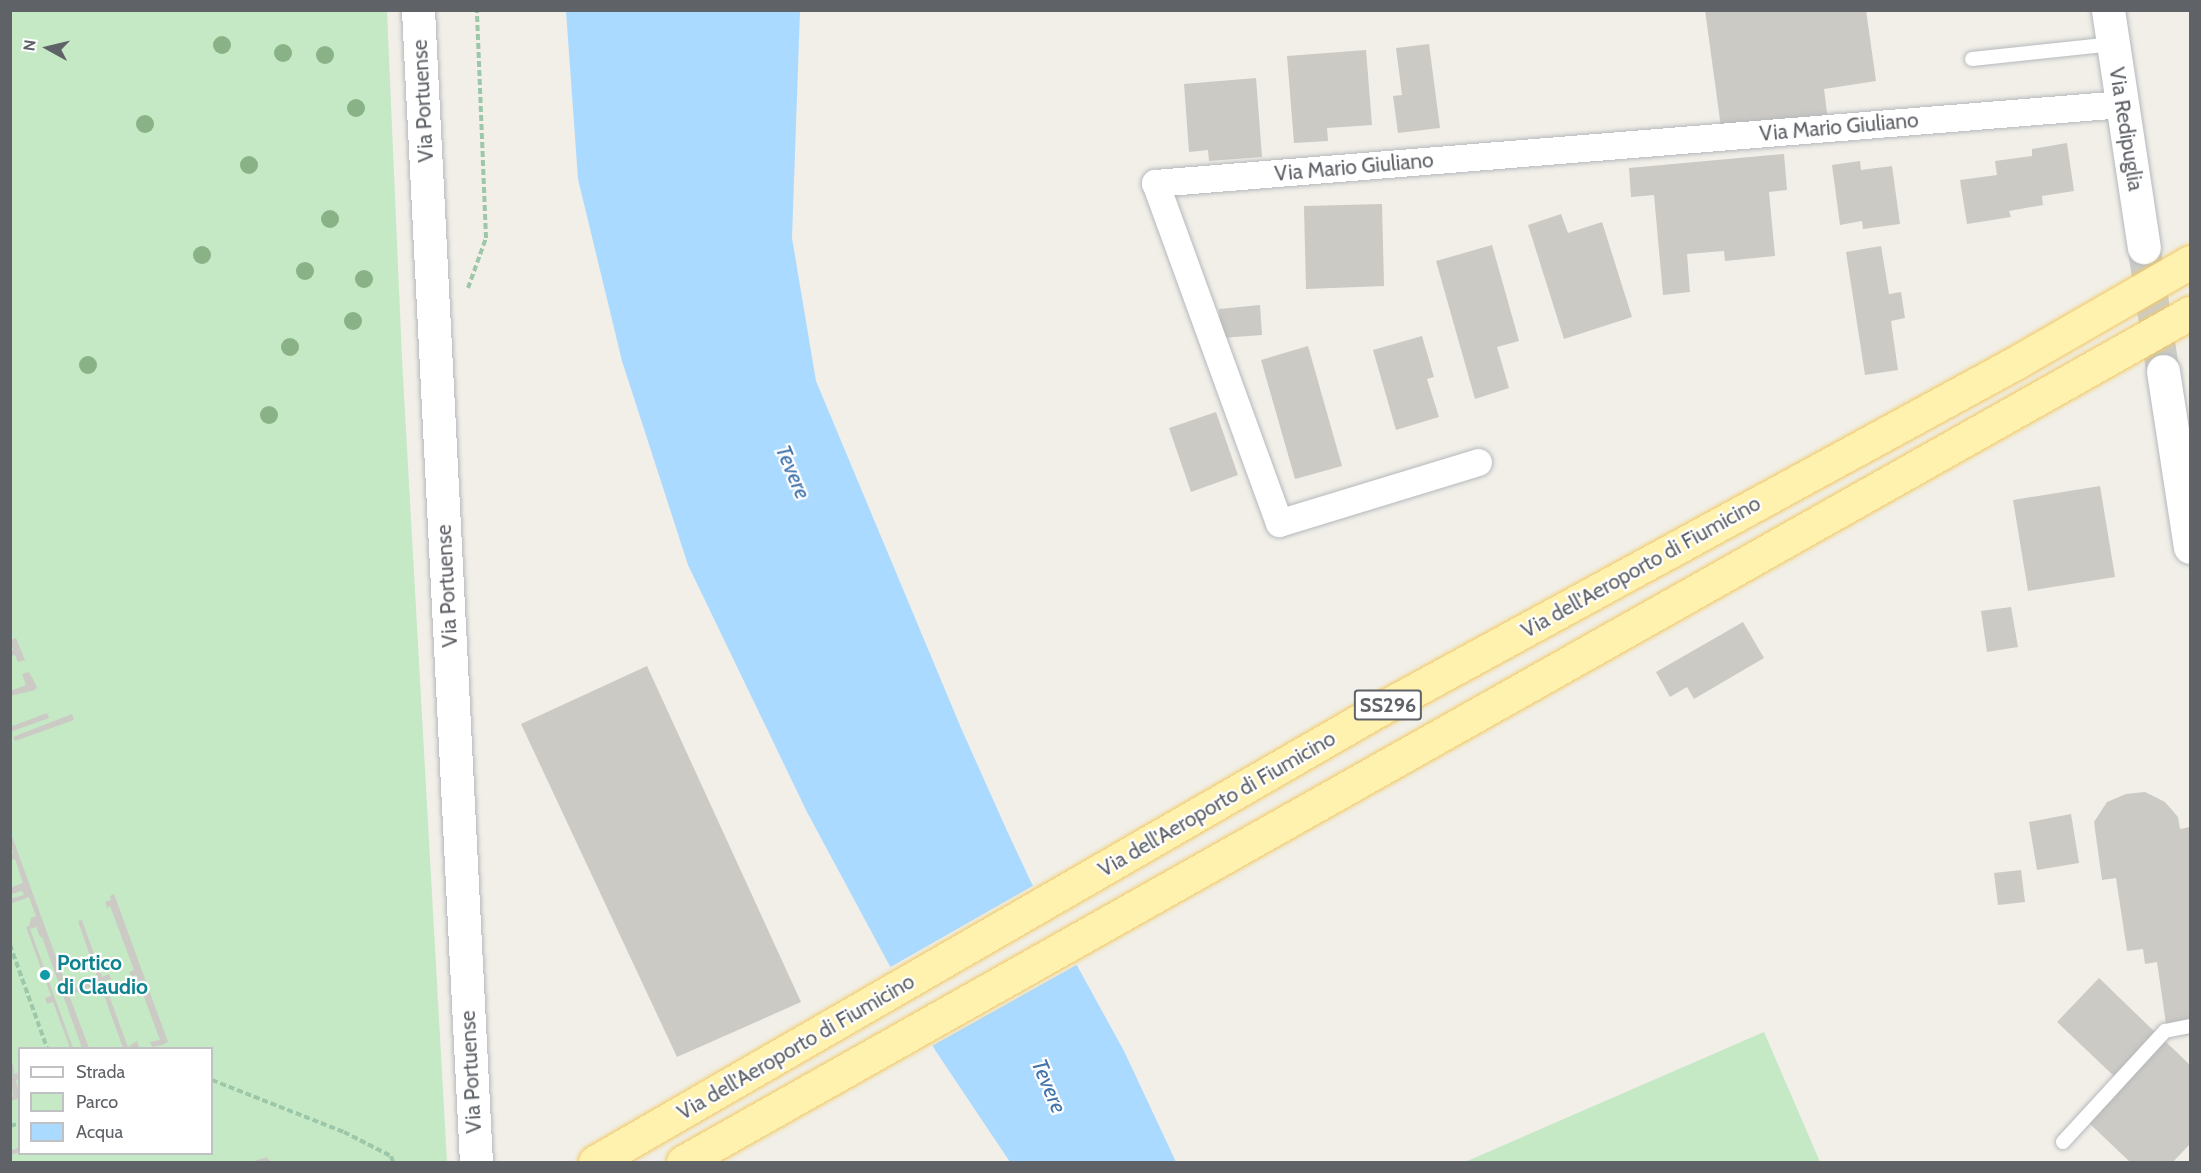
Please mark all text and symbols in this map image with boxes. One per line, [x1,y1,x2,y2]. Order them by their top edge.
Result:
north arrow [18,18,78,78]
text: N [19,39,40,52]
street label: Via Portuense [407,39,439,163]
street label: Via Redipuglia [2104,65,2148,193]
street label: Via Mario Giuliano [1758,107,1920,147]
street label: Via Mario Giuliano [1273,147,1435,187]
water label: Tevere [770,441,816,503]
street label: Via dell'Aeroporto di Fiumicino [1517,491,1765,643]
street label: Via Portuense [431,524,463,648]
road number: SS296 [1354,688,1422,722]
street label: Via dell'Aeroporto di Fiumicino [1094,726,1340,882]
place label: Portico di Claudio [57,950,148,1000]
marker: Portico di Claudio [38,968,52,982]
street label: Via dell'Aeroporto di Fiumicino [673,969,919,1125]
street label: Via Portuense [455,1010,487,1134]
legend [18,1047,213,1155]
water label: Tevere [1026,1055,1072,1117]
text: Strada [76,1061,125,1083]
text: Parco [76,1091,118,1113]
text: Acqua [76,1121,123,1143]

